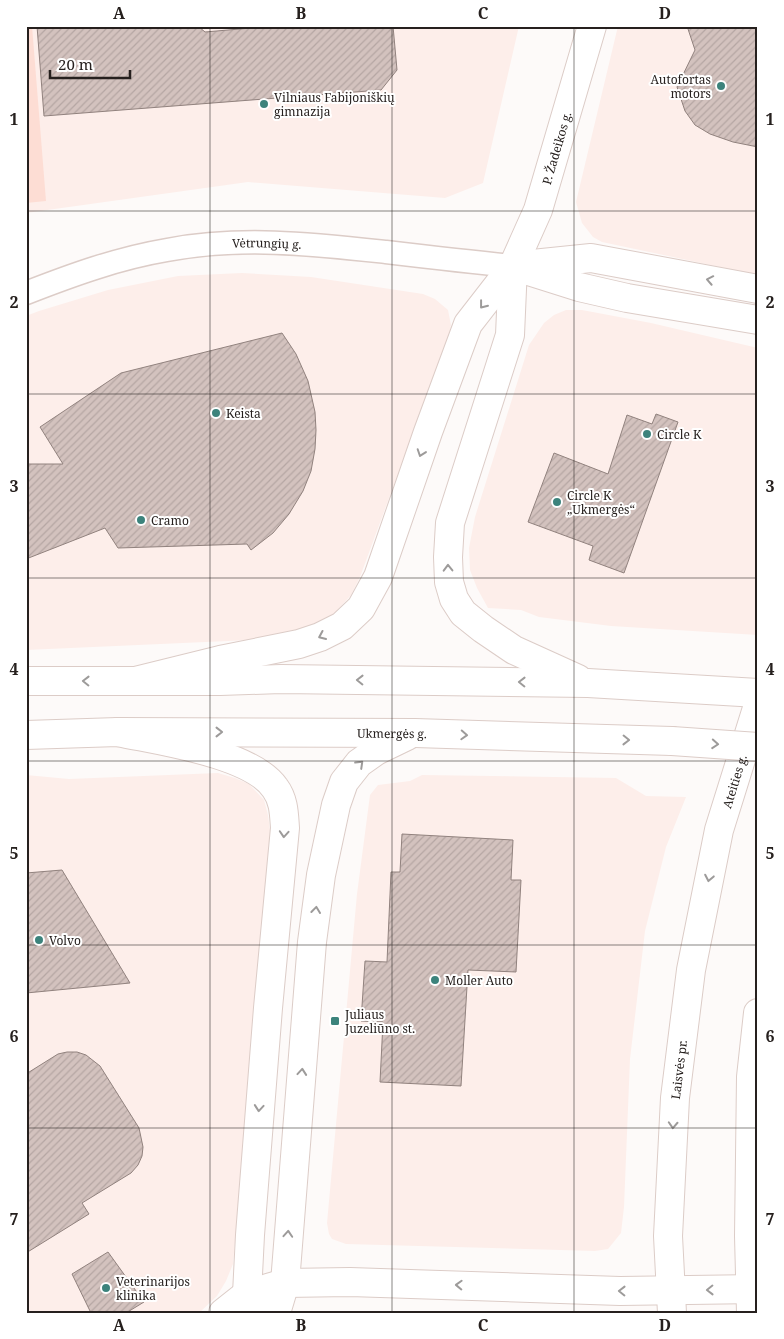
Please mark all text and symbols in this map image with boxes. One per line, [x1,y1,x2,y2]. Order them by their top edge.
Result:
text: A [113,2,126,24]
text: B [296,2,307,24]
text: C [478,2,489,24]
text: D [659,2,671,24]
scale bar [50,48,130,80]
text: 20 m [58,54,93,74]
place label: Autofortas motors [651,71,711,102]
marker: Autofortas motors [715,80,727,92]
place label: Vilniaus Fabijoniškių gimnazija [274,89,395,120]
marker: Vilniaus Fabijoniškių gimnazija [258,98,270,110]
text: 1 [9,108,19,130]
text: 1 [765,108,775,130]
street label: P. Žadeikos g. [537,109,575,186]
street label: Vėtrungių g. [232,234,302,253]
one-way arrow [706,275,714,286]
text: 2 [9,291,19,313]
text: 2 [765,291,775,313]
one-way arrow [480,299,489,308]
place label: Keista [226,405,261,422]
marker: Keista [210,407,222,419]
place label: Circle K [657,426,702,443]
marker: Circle K [641,428,653,440]
one-way arrow [417,449,427,457]
text: 3 [9,475,19,497]
text: 3 [765,475,775,497]
place label: Circle K „Ukmergės“ [567,487,635,518]
marker: Circle K „Ukmergės“ [551,496,563,508]
place label: Cramo [151,512,189,529]
marker: Cramo [135,514,147,526]
one-way arrow [443,564,453,572]
one-way arrow [318,629,327,640]
text: 4 [9,658,19,680]
text: 4 [765,658,775,680]
one-way arrow [355,675,363,685]
one-way arrow [82,676,90,686]
one-way arrow [518,677,526,687]
street label: Ukmergės g. [357,724,427,742]
one-way arrow [216,727,223,737]
one-way arrow [460,730,468,741]
one-way arrow [622,735,630,745]
one-way arrow [711,738,719,749]
street label: Ateities g. [718,752,751,810]
one-way arrow [354,761,363,770]
one-way arrow [279,830,290,838]
text: 5 [9,842,19,864]
text: 5 [765,842,775,864]
one-way arrow [705,874,715,883]
one-way arrow [311,906,321,915]
place label: Volvo [49,932,81,949]
marker: Volvo [33,934,45,946]
place label: Moller Auto [445,972,513,989]
marker: Moller Auto [429,974,441,986]
place label: Juliaus Juzeliūno st. [344,1006,415,1037]
marker: Juliaus Juzeliūno st. [329,1015,341,1027]
text: 6 [9,1025,19,1047]
text: 6 [765,1025,775,1047]
street label: Laisvės pr. [666,1039,691,1100]
one-way arrow [296,1068,307,1076]
one-way arrow [254,1105,265,1113]
one-way arrow [668,1122,679,1130]
text: 7 [9,1208,19,1230]
text: 7 [765,1208,775,1230]
one-way arrow [283,1230,294,1238]
place label: Veterinarijos klinika [116,1273,190,1304]
one-way arrow [455,1280,463,1290]
marker: Veterinarijos klinika [100,1282,112,1294]
one-way arrow [618,1285,626,1296]
one-way arrow [706,1285,714,1295]
text: A [113,1314,126,1336]
text: B [296,1314,307,1336]
text: C [478,1314,489,1336]
text: D [659,1314,671,1336]

